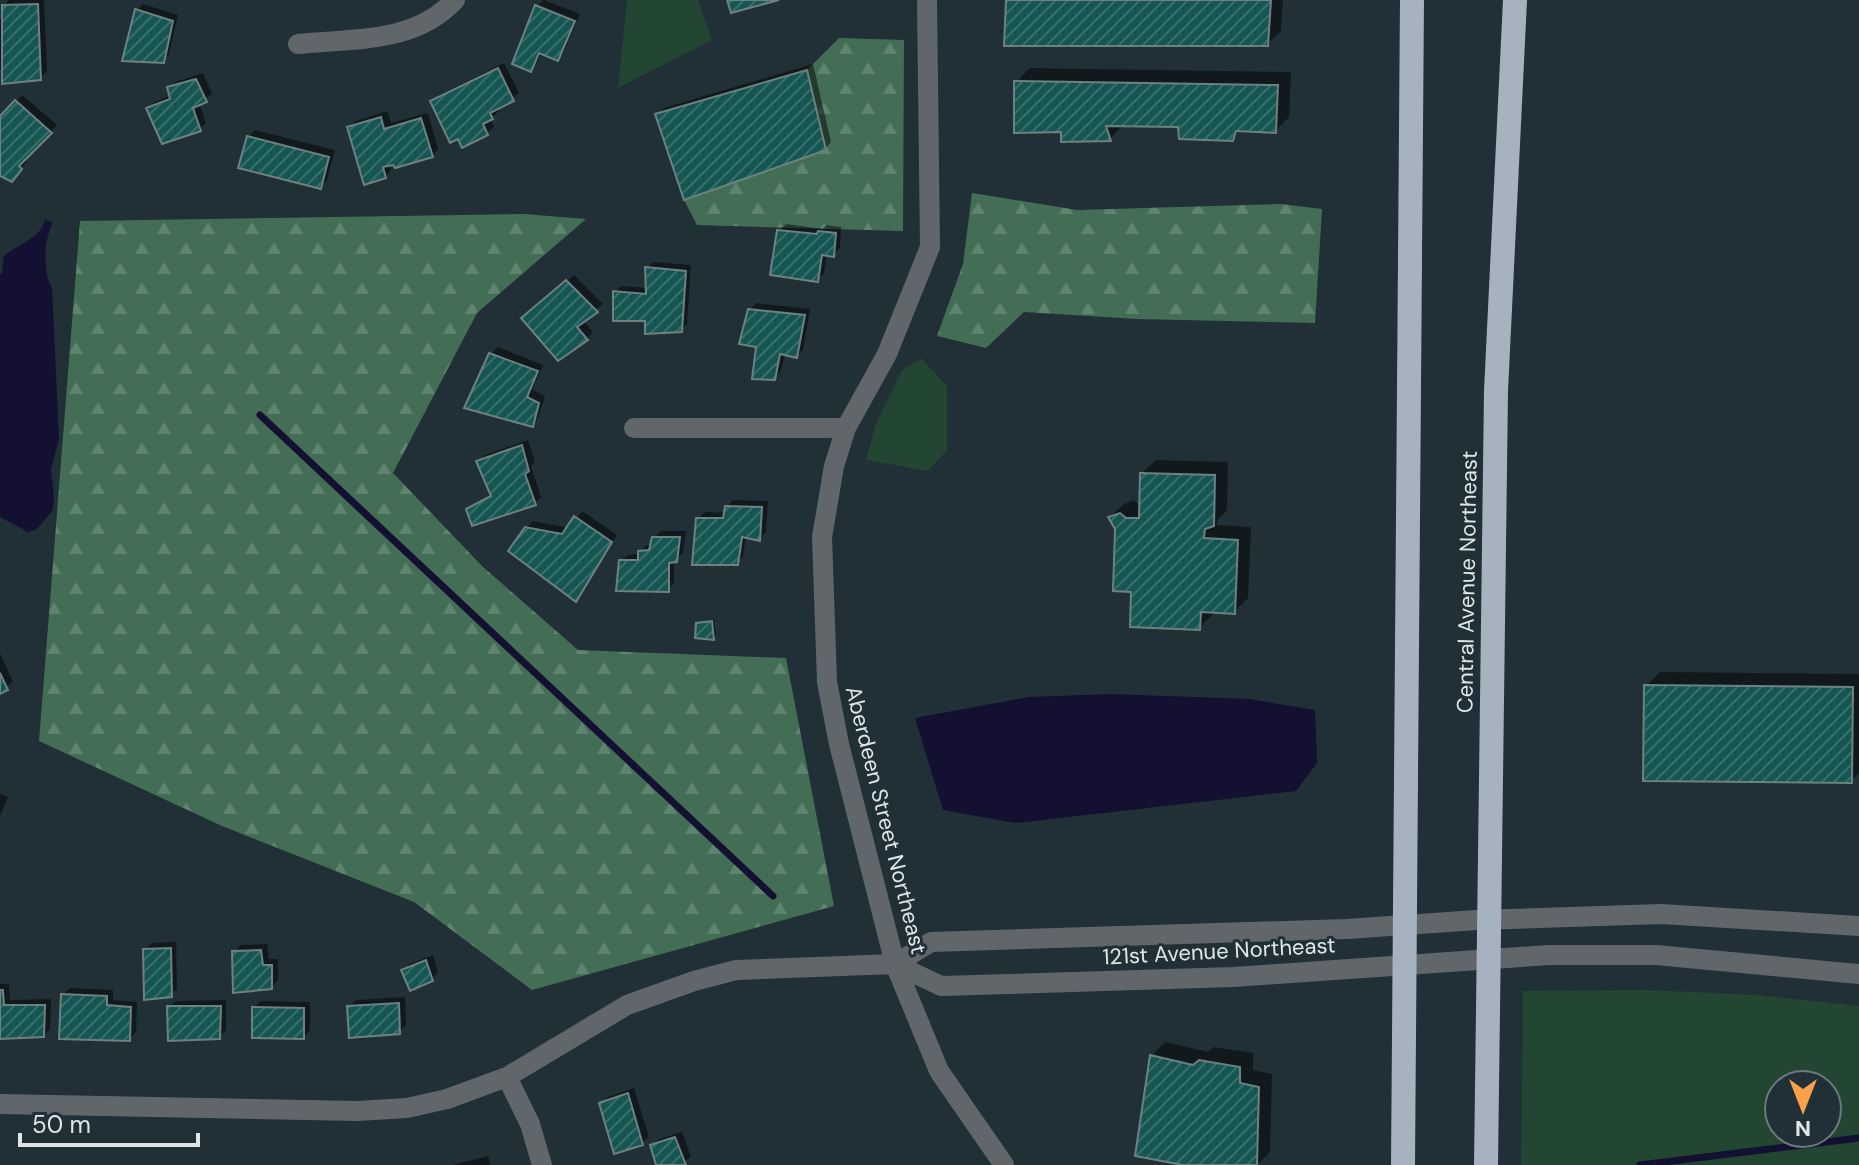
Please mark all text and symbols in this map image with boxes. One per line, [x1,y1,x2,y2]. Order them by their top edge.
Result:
street label: Central Avenue Northeast [1450,451,1484,713]
street label: Aberdeen Street Northeast [839,683,933,957]
street label: 121st Avenue Northeast [1102,930,1336,972]
north arrow [1763,1069,1843,1149]
scale bar [20,1097,198,1147]
text: 50 m [32,1109,91,1140]
text: N [1795,1114,1811,1143]

